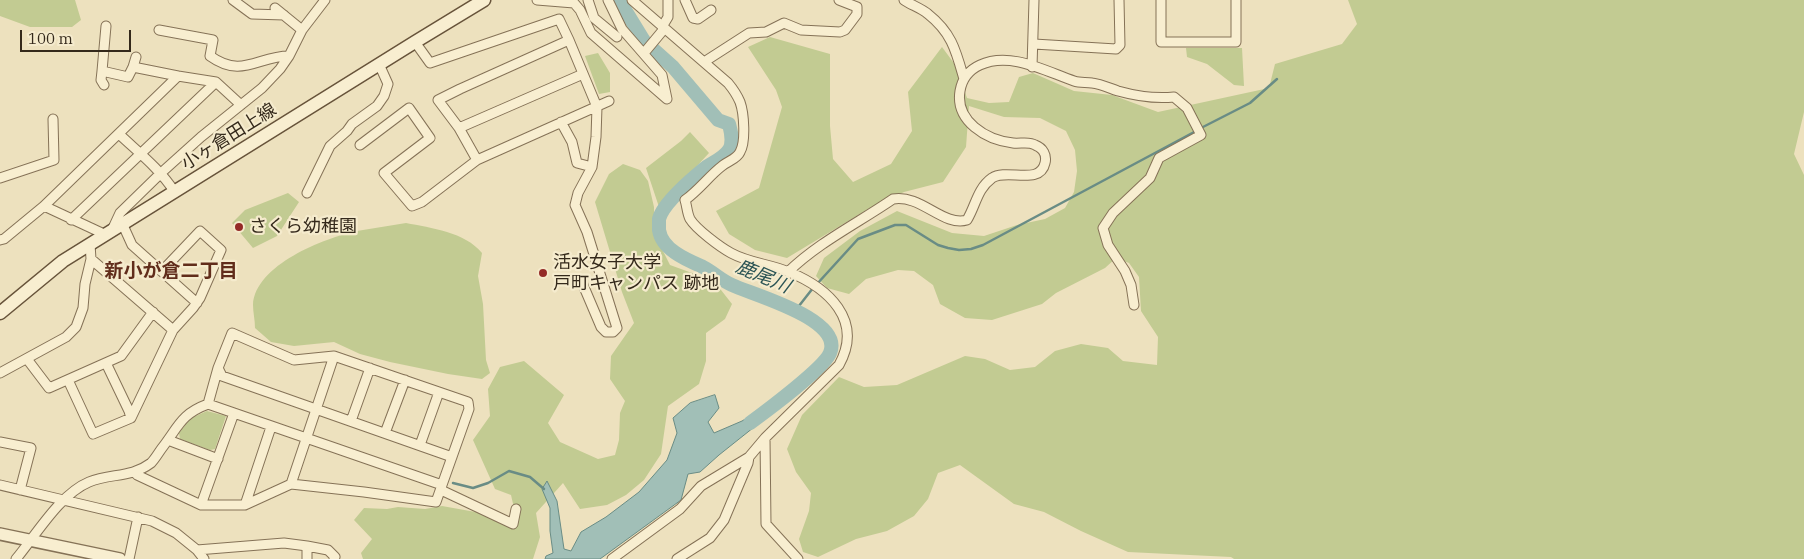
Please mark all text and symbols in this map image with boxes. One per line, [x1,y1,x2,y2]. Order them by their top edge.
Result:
scale bar [22,20,134,52]
text: 100 m [28,29,73,48]
street label: 小ヶ倉田上線 [177,99,281,175]
place label: さくら幼稚園 [249,216,357,238]
marker: さくら幼稚園 [233,221,245,233]
place label: 活水女子大学 戸町キャンパス 跡地 [553,252,719,294]
water label: 鹿尾川 [732,255,794,299]
district label: 新小が倉二丁目 [105,261,237,283]
marker: 活水女子大学 戸町キャンパス 跡地 [537,267,549,279]

